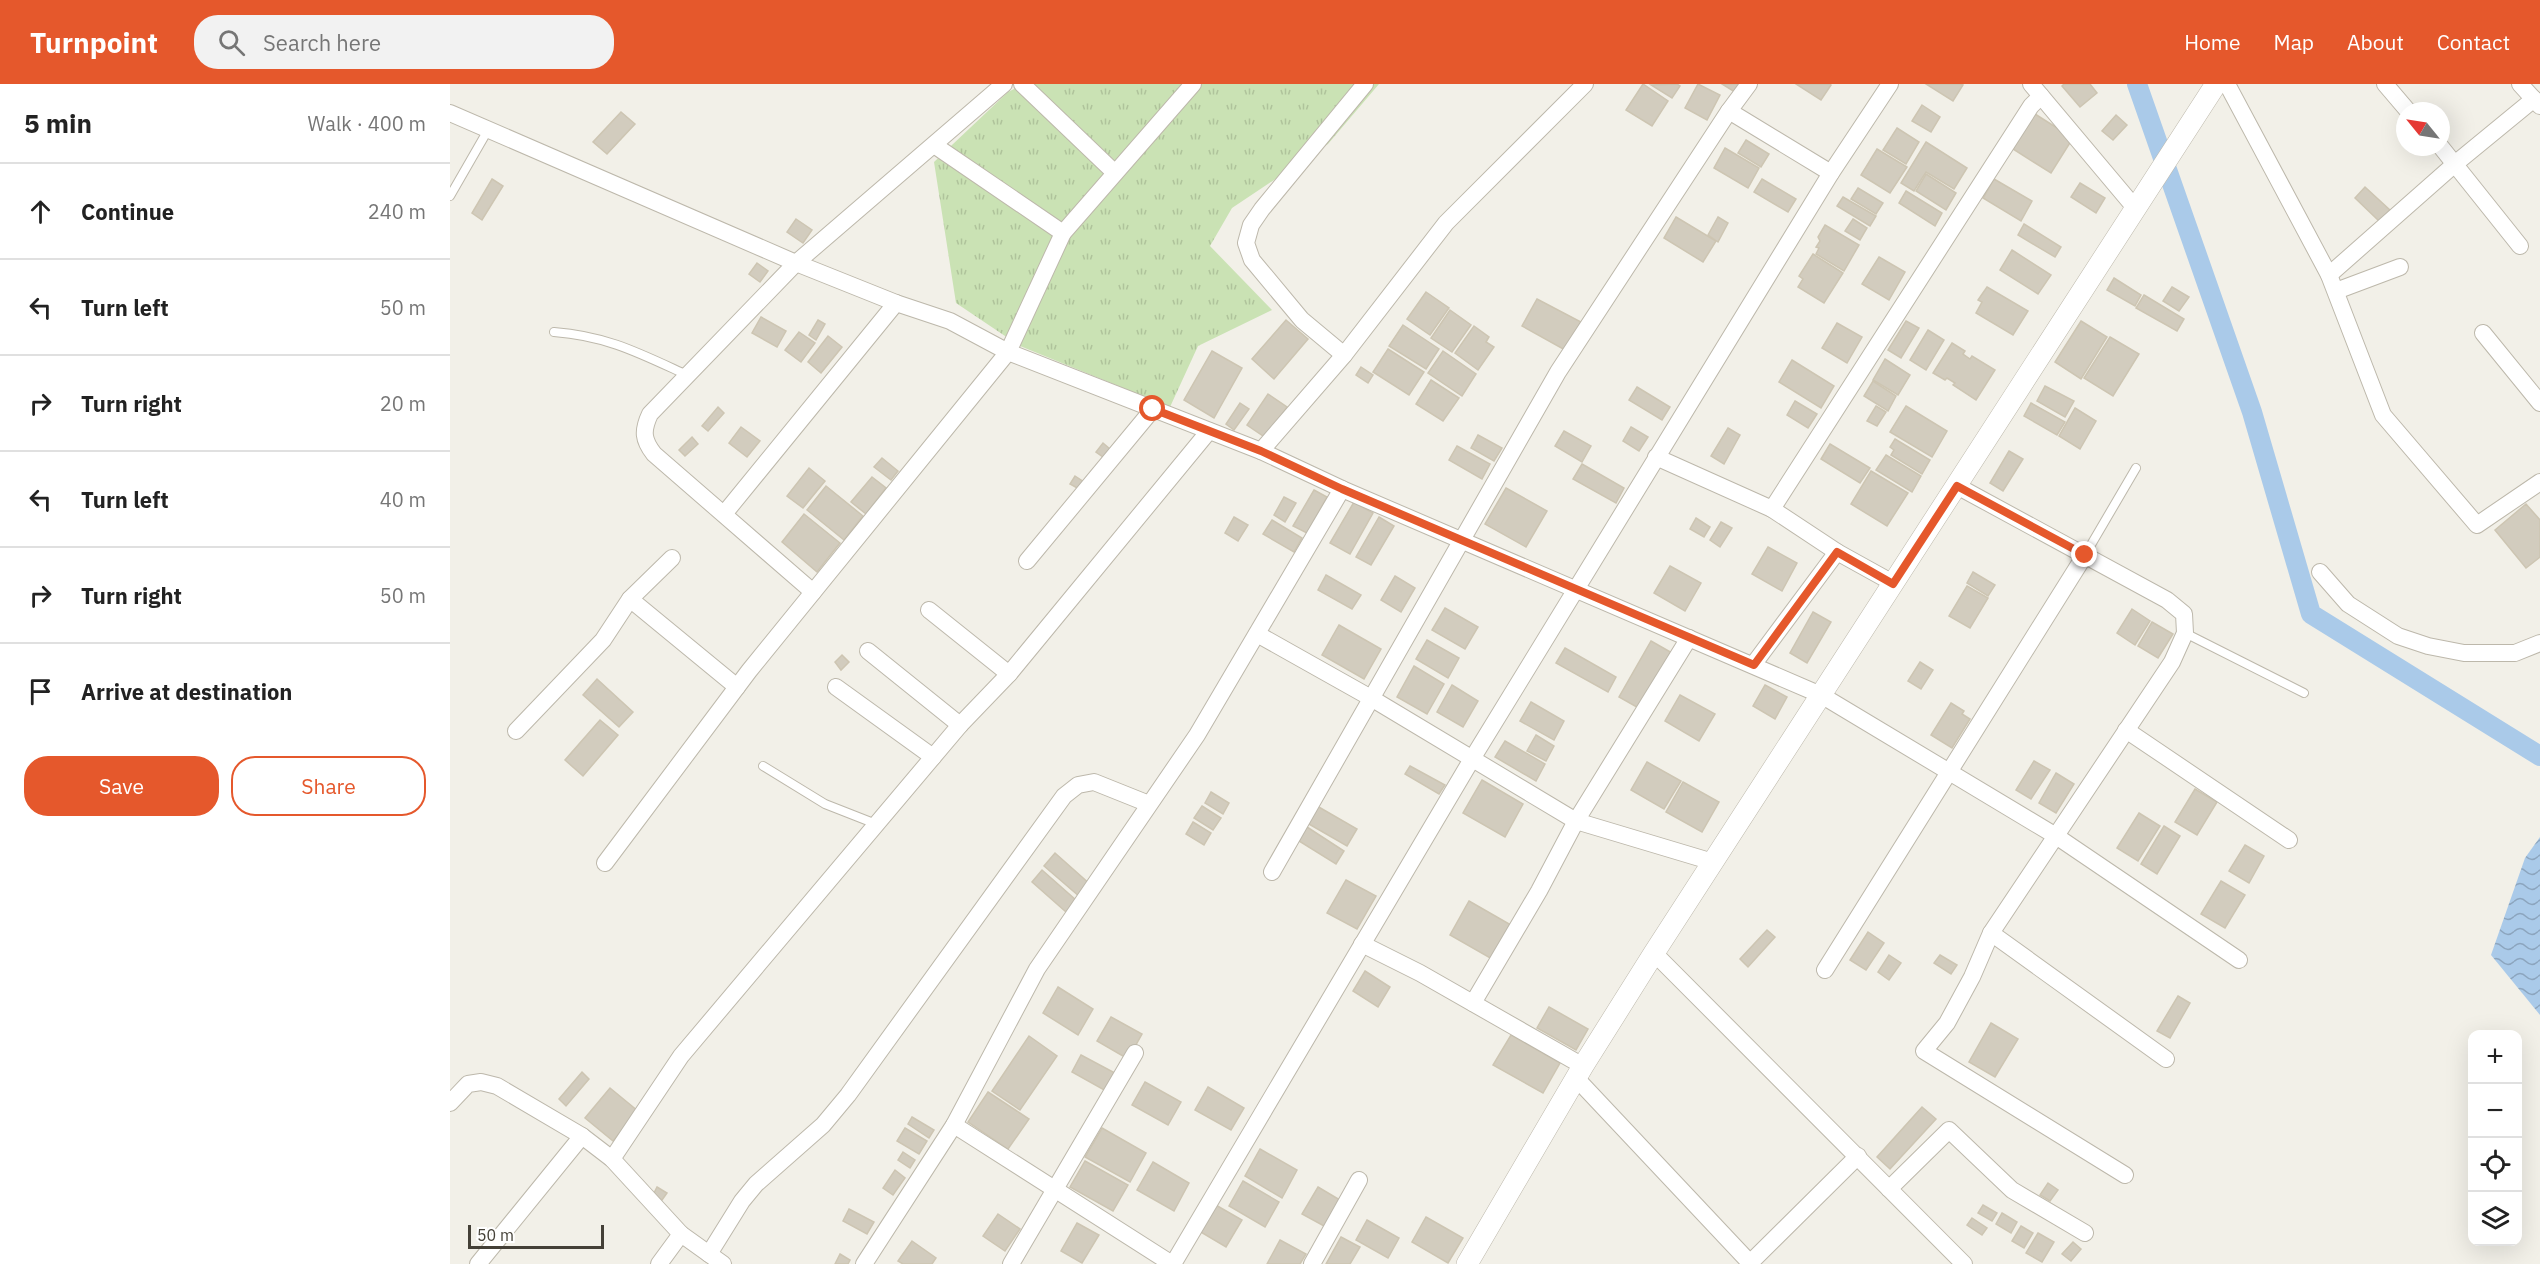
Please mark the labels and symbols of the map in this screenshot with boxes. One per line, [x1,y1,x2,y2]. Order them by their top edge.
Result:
north arrow [2396,102,2450,156]
route start [1139,395,1165,421]
route end [2071,541,2097,567]
scale bar [468,1222,604,1250]

